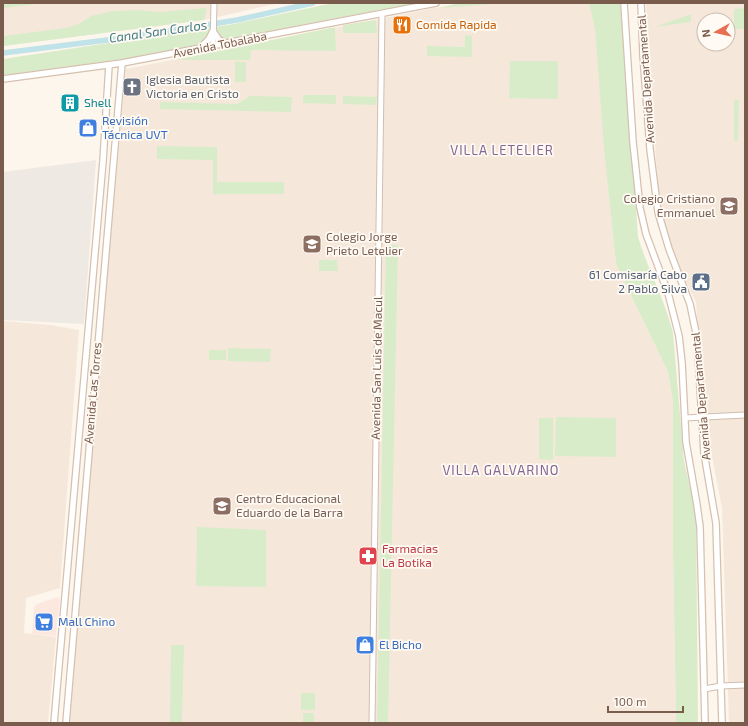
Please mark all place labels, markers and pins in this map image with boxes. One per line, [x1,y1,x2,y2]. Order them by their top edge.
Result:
restaurant icon: Comida Rapida [391,14,413,36]
place label: Comida Rapida [416,17,497,31]
place label: Iglesia Bautista Victoria en Cristo [146,72,239,100]
church icon: Iglesia Bautista Victoria en Cristo [121,76,143,98]
building icon: Shell [59,92,81,114]
place label: Shell [84,95,112,109]
place label: Revisión Tácnica UVT [102,113,168,141]
shop icon: Revisión Tácnica UVT [77,117,99,139]
place label: Colegio Cristiano Emmanuel [624,191,715,219]
school or university icon: Colegio Cristiano Emmanuel [718,195,740,217]
place label: Colegio Jorge Prieto Letelier [326,229,403,257]
school or university icon: Colegio Jorge Prieto Letelier [301,233,323,255]
place label: 61 Comisaría Cabo 2 Pablo Silva [589,267,687,295]
public building icon: 61 Comisaría Cabo 2 Pablo Silva [690,271,712,293]
place label: Centro Educacional Eduardo de la Barra [236,491,343,519]
school or university icon: Centro Educacional Eduardo de la Barra [211,495,233,517]
place label: Farmacias La Botika [382,541,438,569]
pharmacy icon: Farmacias La Botika [357,545,379,567]
supermarket icon: Mall Chino [33,611,55,633]
place label: Mall Chino [58,614,115,628]
shop icon: El Bicho [354,634,376,656]
place label: El Bicho [379,637,422,651]

